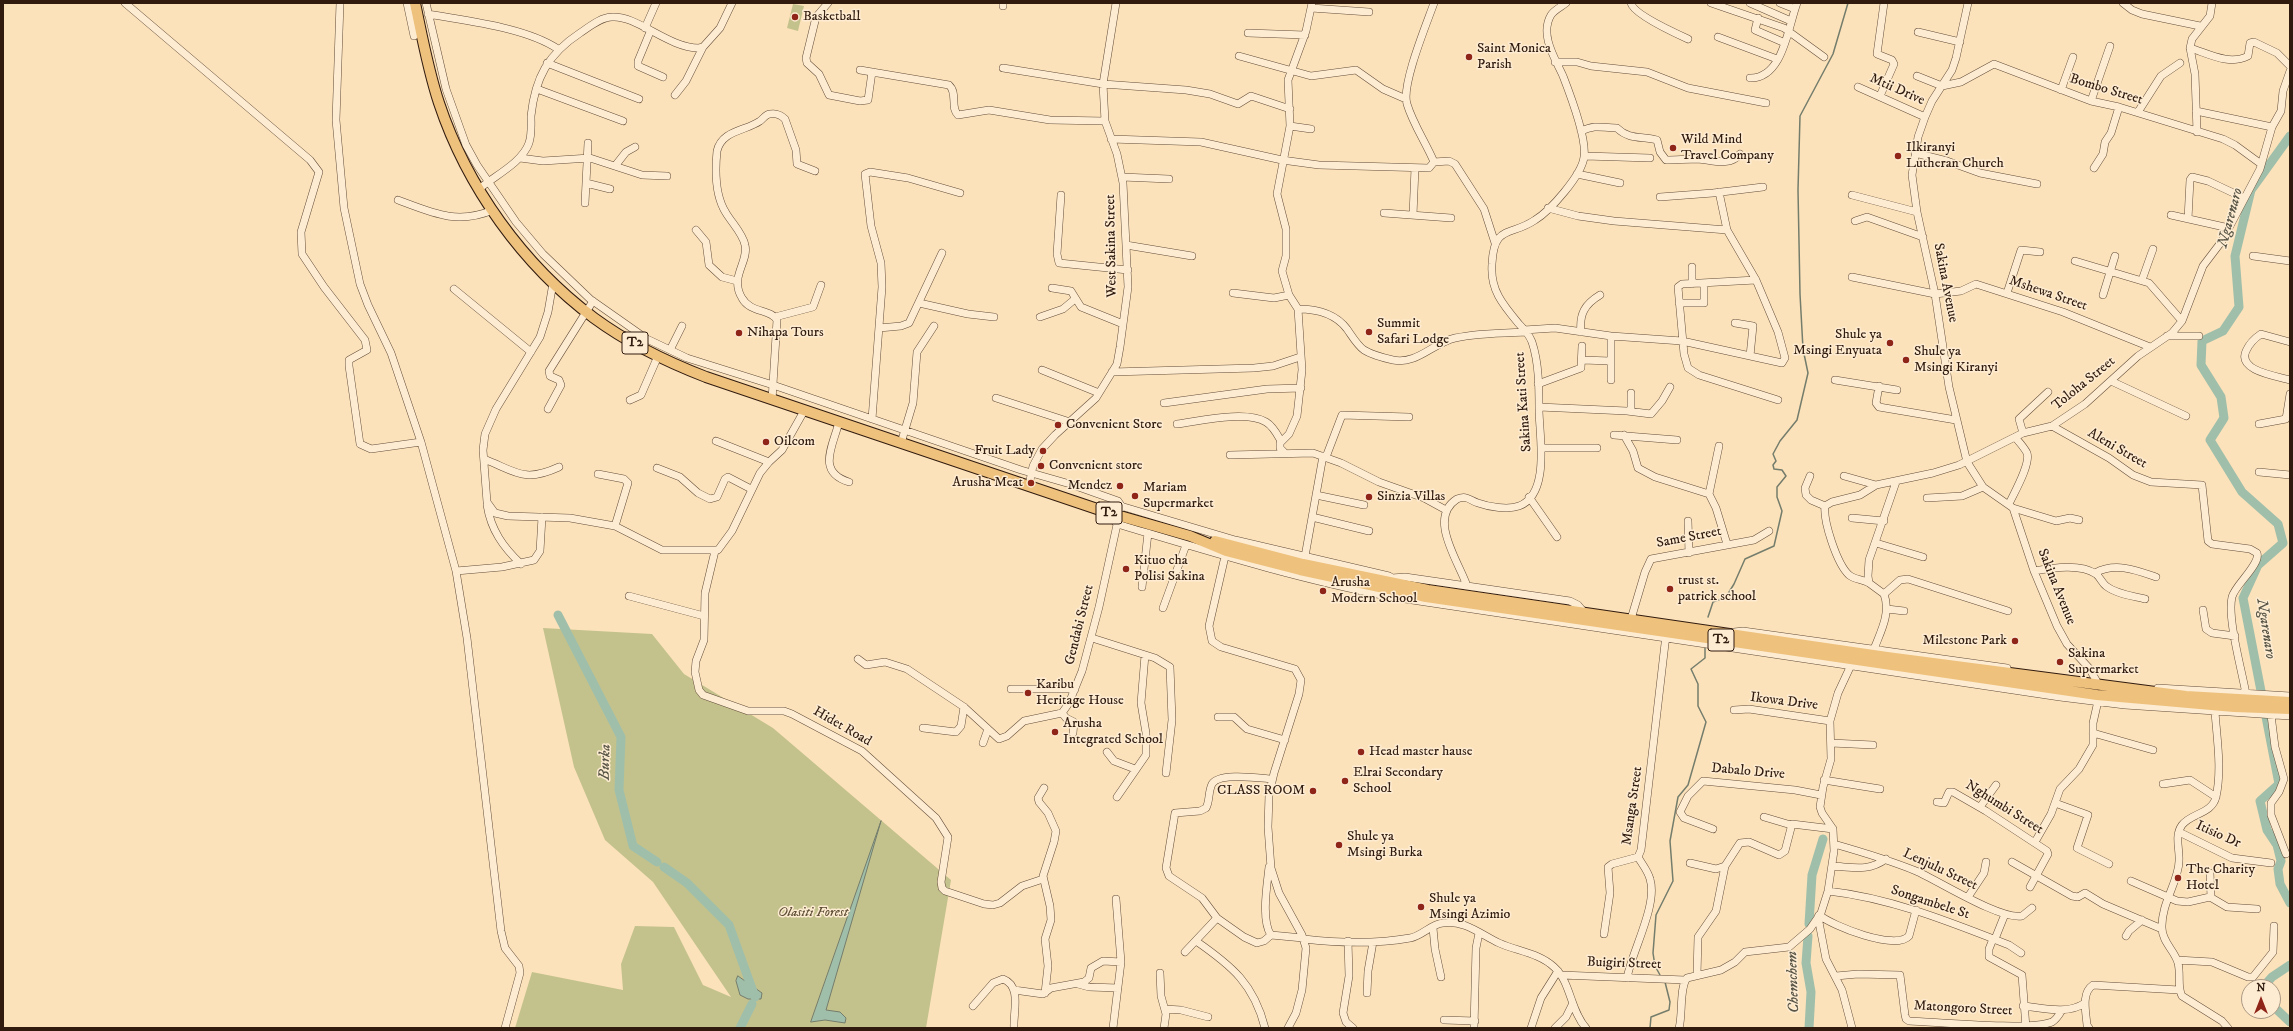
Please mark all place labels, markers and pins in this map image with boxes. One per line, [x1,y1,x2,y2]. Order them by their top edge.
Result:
place label: Basketball [803,9,860,25]
marker: Basketball [790,12,800,22]
place label: Saint Monica Parish [1477,41,1551,74]
marker: Saint Monica Parish [1464,52,1474,62]
place label: Wild Mind Travel Company [1681,132,1774,164]
place label: Ilkiranyi Lutheran Church [1906,140,2004,172]
marker: Wild Mind Travel Company [1668,143,1678,153]
marker: Ilkiranyi Lutheran Church [1893,151,1903,161]
place label: Summit Safari Lodge [1377,316,1449,348]
place label: Nihapa Tours [747,325,824,341]
marker: Summit Safari Lodge [1364,327,1374,337]
place label: Shule ya Msingi Enyuata [1793,327,1882,360]
marker: Nihapa Tours [734,328,744,338]
marker: Shule ya Msingi Enyuata [1885,338,1895,348]
place label: Shule ya Msingi Kiranyi [1914,344,1998,376]
marker: Shule ya Msingi Kiranyi [1901,355,1911,365]
place label: Convenient Store [1066,417,1162,433]
marker: Convenient Store [1053,420,1063,430]
place label: Oilcom [774,434,815,450]
marker: Oilcom [761,437,771,447]
place label: Fruit Lady [975,443,1035,459]
marker: Fruit Lady [1038,446,1048,456]
place label: Convenient store [1049,458,1143,474]
marker: Convenient store [1036,461,1046,471]
place label: Arusha Meat [952,475,1023,491]
marker: Arusha Meat [1026,478,1036,488]
place label: Mendez [1067,478,1112,494]
place label: Mariam Supermarket [1143,480,1214,512]
marker: Mendez [1115,481,1125,491]
place label: Sinzia Villas [1377,489,1445,505]
marker: Mariam Supermarket [1130,491,1140,501]
marker: Sinzia Villas [1364,492,1374,502]
place label: Kituo cha Polisi Sakina [1134,553,1205,586]
marker: Kituo cha Polisi Sakina [1121,564,1131,574]
place label: trust st. patrick school [1678,573,1756,606]
place label: Arusha Modern School [1331,575,1417,608]
marker: trust st. patrick school [1665,584,1675,594]
marker: Arusha Modern School [1318,586,1328,596]
place label: Milestone Park [1922,633,2007,649]
marker: Milestone Park [2010,636,2020,646]
place label: Sakina Supermarket [2068,646,2139,678]
marker: Sakina Supermarket [2055,657,2065,667]
place label: Karibu Heritage House [1036,677,1124,710]
marker: Karibu Heritage House [1023,688,1033,698]
place label: Arusha Integrated School [1063,716,1163,748]
marker: Arusha Integrated School [1050,727,1060,737]
place label: Head master hause [1369,744,1472,760]
marker: Head master hause [1356,747,1366,757]
place label: Elrai Secondary School [1353,765,1443,798]
marker: Elrai Secondary School [1340,776,1350,786]
place label: CLASS ROOM [1217,783,1305,799]
marker: CLASS ROOM [1308,786,1318,796]
place label: Shule ya Msingi Burka [1347,829,1422,862]
marker: Shule ya Msingi Burka [1334,840,1344,850]
place label: The Charity Hotel [2186,862,2255,894]
marker: The Charity Hotel [2173,873,2183,883]
place label: Shule ya Msingi Azimio [1429,891,1510,924]
marker: Shule ya Msingi Azimio [1416,902,1426,912]

